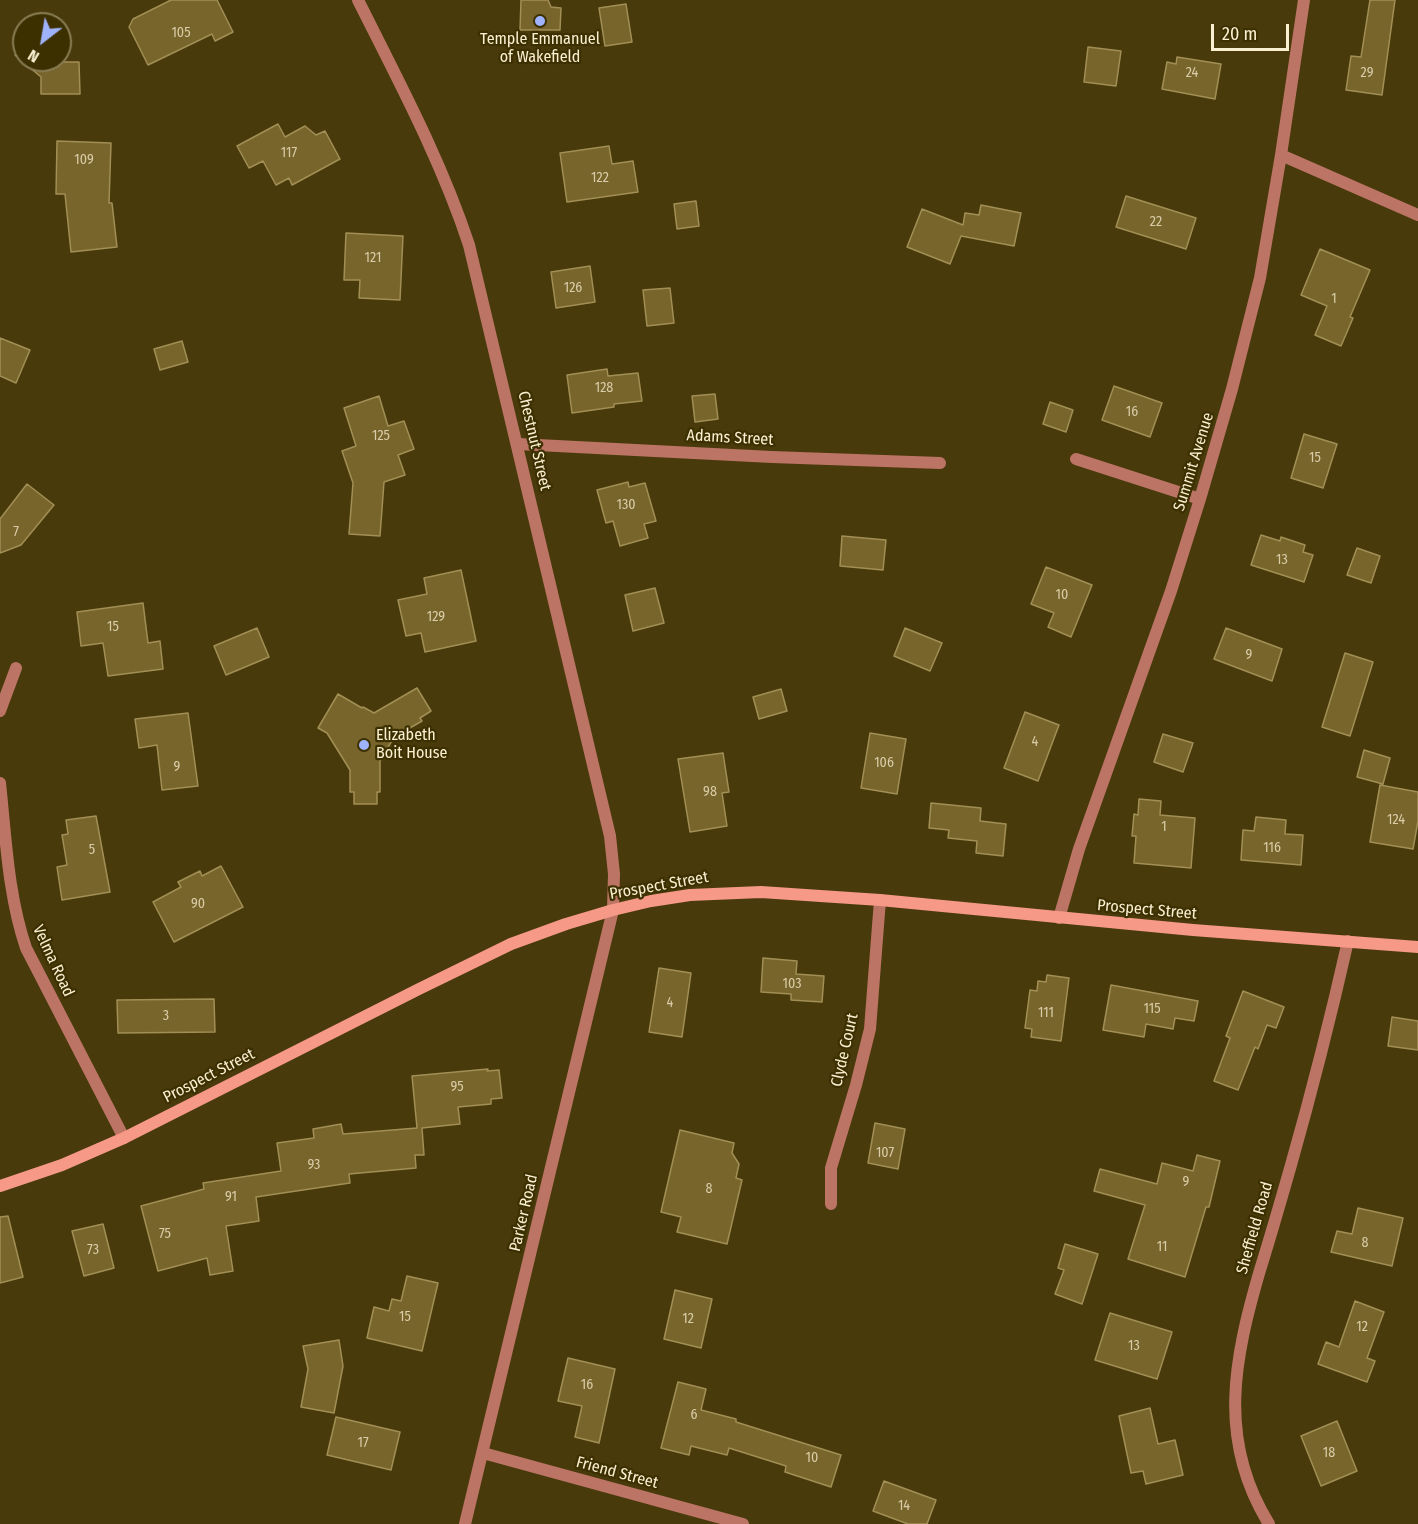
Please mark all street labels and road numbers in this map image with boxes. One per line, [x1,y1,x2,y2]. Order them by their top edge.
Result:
street label: Chestnut Street [513,389,555,493]
street label: Summit Avenue [1170,410,1218,514]
street label: Adams Street [686,426,774,450]
street label: Prospect Street [608,868,710,904]
street label: Prospect Street [1096,896,1198,924]
street label: Velma Road [28,922,78,1000]
street label: Clyde Court [827,1011,863,1089]
street label: Prospect Street [160,1045,258,1107]
street label: Parker Road [506,1173,542,1253]
street label: Sheffield Road [1233,1180,1277,1276]
street label: Friend Street [574,1453,660,1493]

